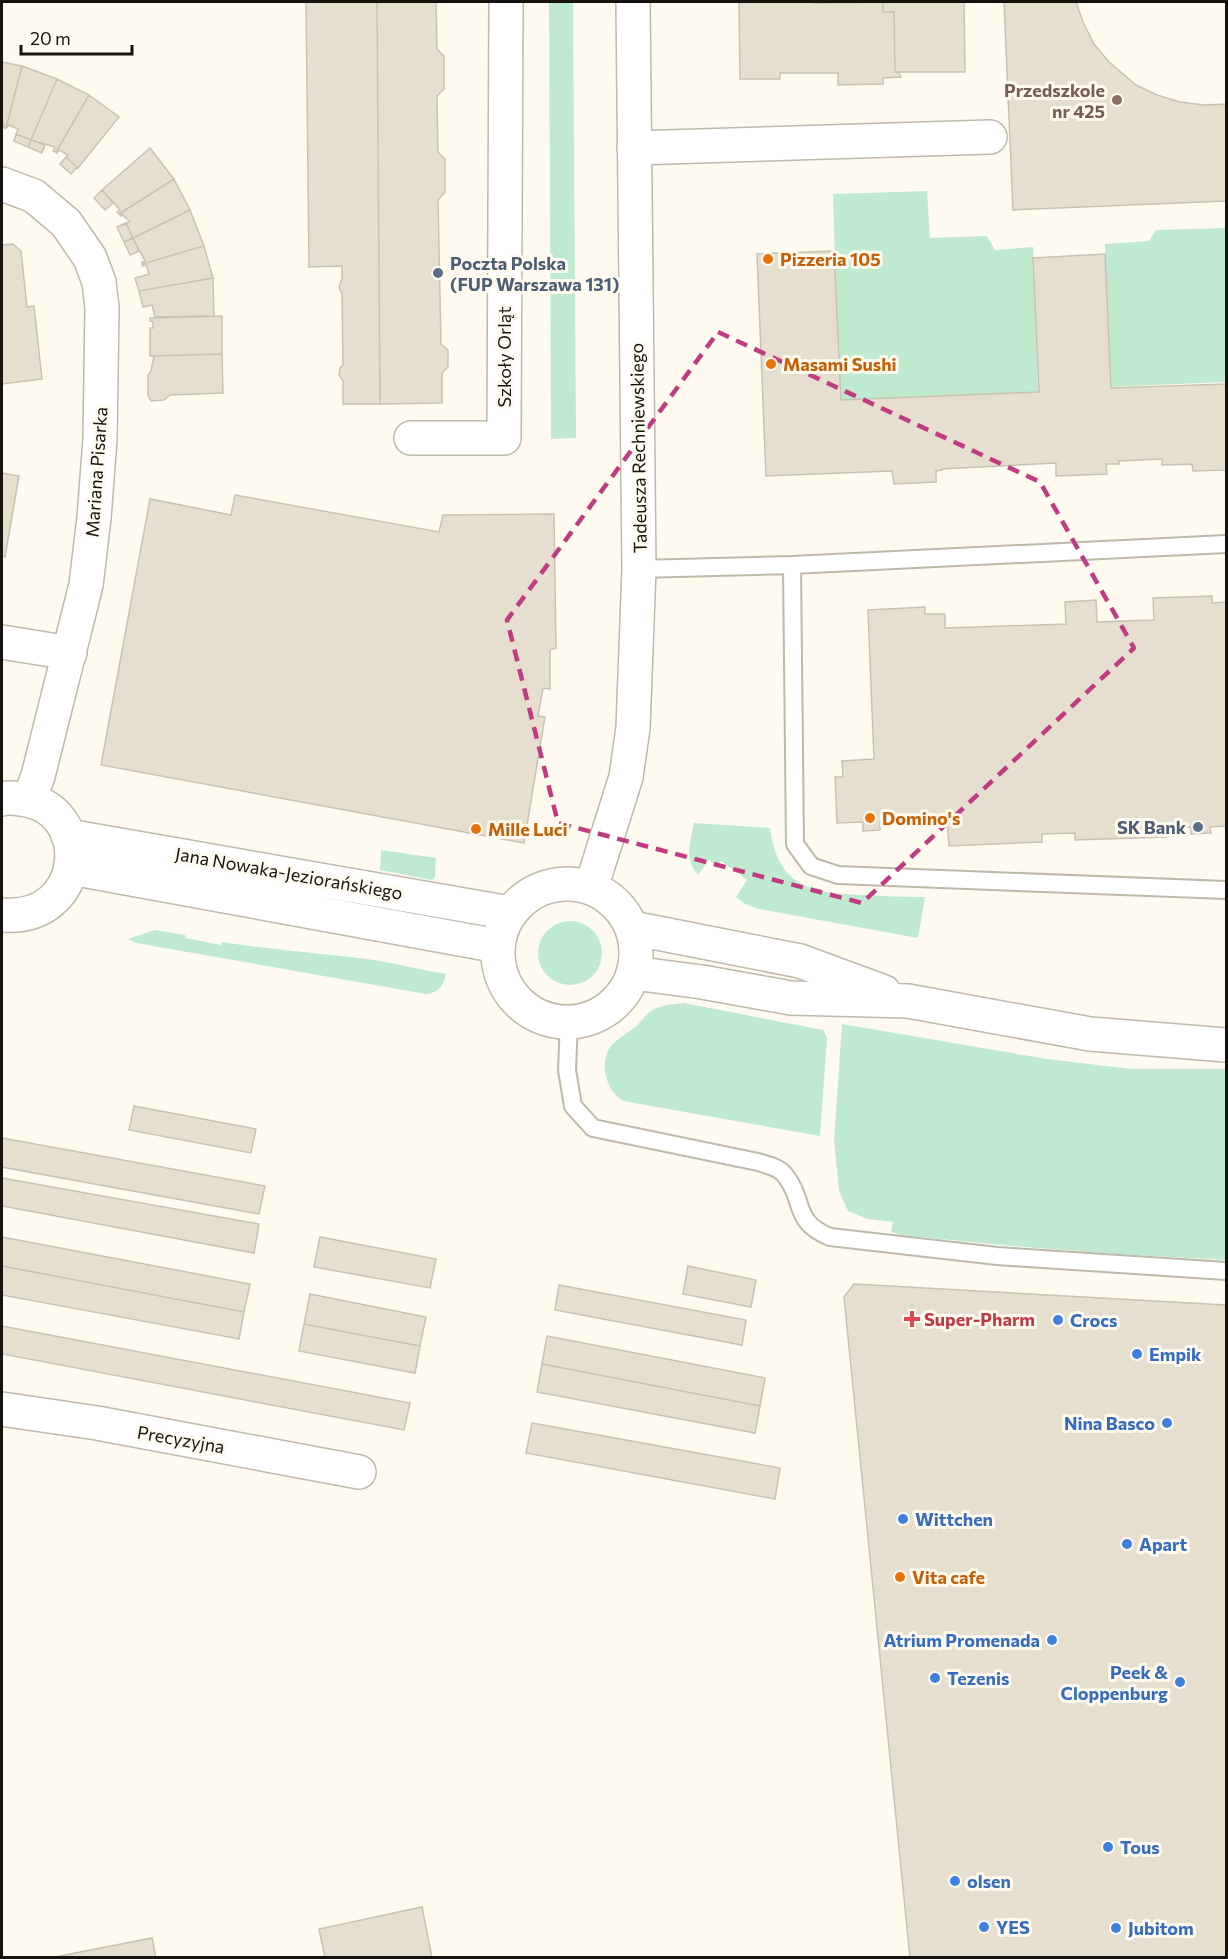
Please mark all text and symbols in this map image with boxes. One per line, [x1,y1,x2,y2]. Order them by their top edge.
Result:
scale bar [21,18,132,56]
text: 20 m [30,27,71,49]
place label: Przedszkole nr 425 [1004,79,1105,122]
marker: Przedszkole nr 425 [1110,93,1124,107]
place label: Pizzeria 105 [780,248,881,270]
place label: Poczta Polska (FUP Warszawa 131) [450,252,619,295]
marker: Pizzeria 105 [761,252,775,266]
marker: Poczta Polska (FUP Warszawa 131) [431,266,445,280]
street label: Szkoły Orląt [493,306,515,408]
street label: Tadeusza Rechniewskiego [625,343,651,553]
place label: Masami Sushi [783,353,897,375]
marker: Masami Sushi [764,357,778,371]
street label: Mariana Pisarka [80,406,112,538]
place label: Domino's [882,807,960,829]
marker: Domino's [863,811,877,825]
place label: SK Bank [1117,816,1187,838]
place label: Mille Luci [488,818,568,840]
marker: SK Bank [1191,820,1205,834]
marker: Mille Luci [469,822,483,836]
street label: Jana Nowaka-Jeziorańskiego [174,842,404,904]
place label: Super-Pharm [924,1308,1035,1330]
place label: Crocs [1070,1309,1117,1331]
marker: Super-Pharm [905,1312,919,1326]
marker: Crocs [1051,1313,1065,1327]
place label: Empik [1149,1343,1202,1365]
marker: Empik [1130,1347,1144,1361]
place label: Nina Basco [1064,1412,1155,1434]
marker: Nina Basco [1160,1416,1174,1430]
street label: Precyzyjna [136,1420,226,1458]
place label: Wittchen [915,1508,993,1530]
marker: Wittchen [896,1512,910,1526]
place label: Apart [1139,1533,1188,1555]
marker: Apart [1120,1537,1134,1551]
place label: Vita cafe [912,1566,985,1588]
marker: Vita cafe [893,1570,907,1584]
place label: Atrium Promenada [884,1629,1040,1651]
marker: Atrium Promenada [1045,1633,1059,1647]
place label: Peek & Cloppenburg [1061,1661,1168,1704]
place label: Tezenis [947,1667,1009,1689]
marker: Tezenis [928,1671,942,1685]
marker: Peek & Cloppenburg [1173,1675,1187,1689]
place label: Tous [1120,1836,1160,1858]
marker: Tous [1101,1840,1115,1854]
place label: olsen [967,1870,1011,1892]
marker: olsen [948,1874,962,1888]
place label: YES [996,1916,1030,1938]
place label: Jubitom [1128,1917,1194,1939]
marker: YES [977,1920,991,1934]
marker: Jubitom [1109,1921,1123,1935]

